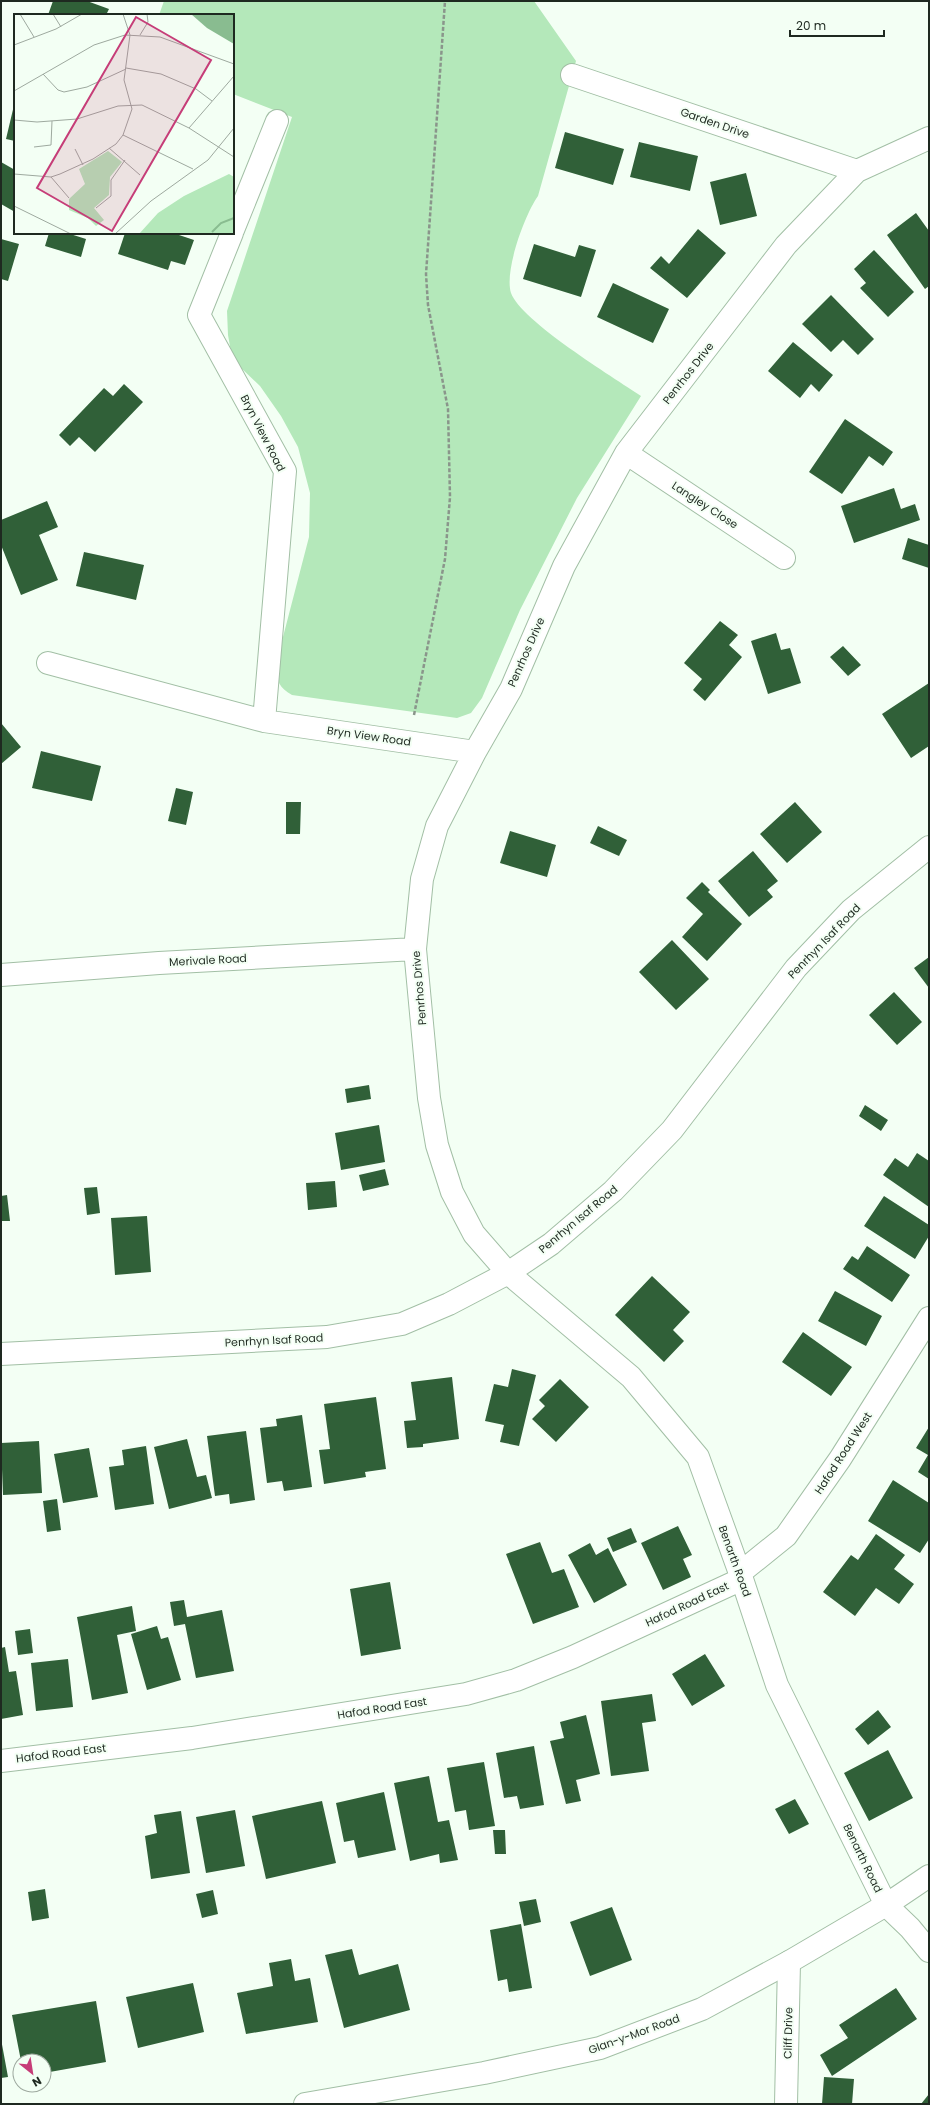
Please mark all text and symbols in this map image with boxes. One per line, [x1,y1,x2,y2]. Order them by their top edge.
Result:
scale bar [790,12,884,38]
inset map [14,14,234,234]
text: 20 m [796,17,826,34]
street label: Garden Drive [678,104,752,142]
street label: Penrhos Drive [659,339,717,407]
street label: Bryn View Road [237,392,289,474]
street label: Langley Close [669,478,741,533]
street label: Penrhos Drive [504,614,549,689]
street label: Bryn View Road [326,722,412,750]
street label: Penrhyn Isaf Road [784,900,864,982]
street label: Merivale Road [169,950,247,970]
street label: Penrhos Drive [408,950,430,1026]
street label: Penrhyn Isaf Road [535,1181,621,1257]
street label: Penrhyn Isaf Road [224,1329,324,1351]
street label: Hafod Road West [810,1409,876,1497]
street label: Benarth Road [715,1523,755,1599]
street label: Hafod Road East [643,1578,731,1630]
street label: Hafod Road East [336,1693,428,1723]
street label: Hafod Road East [15,1740,107,1766]
street label: Benarth Road [839,1821,887,1895]
street label: Cliff Drive [780,2007,796,2059]
street label: Glan-y-Mor Road [586,2010,682,2058]
north arrow [12,2053,52,2093]
text: N [29,2073,45,2091]

